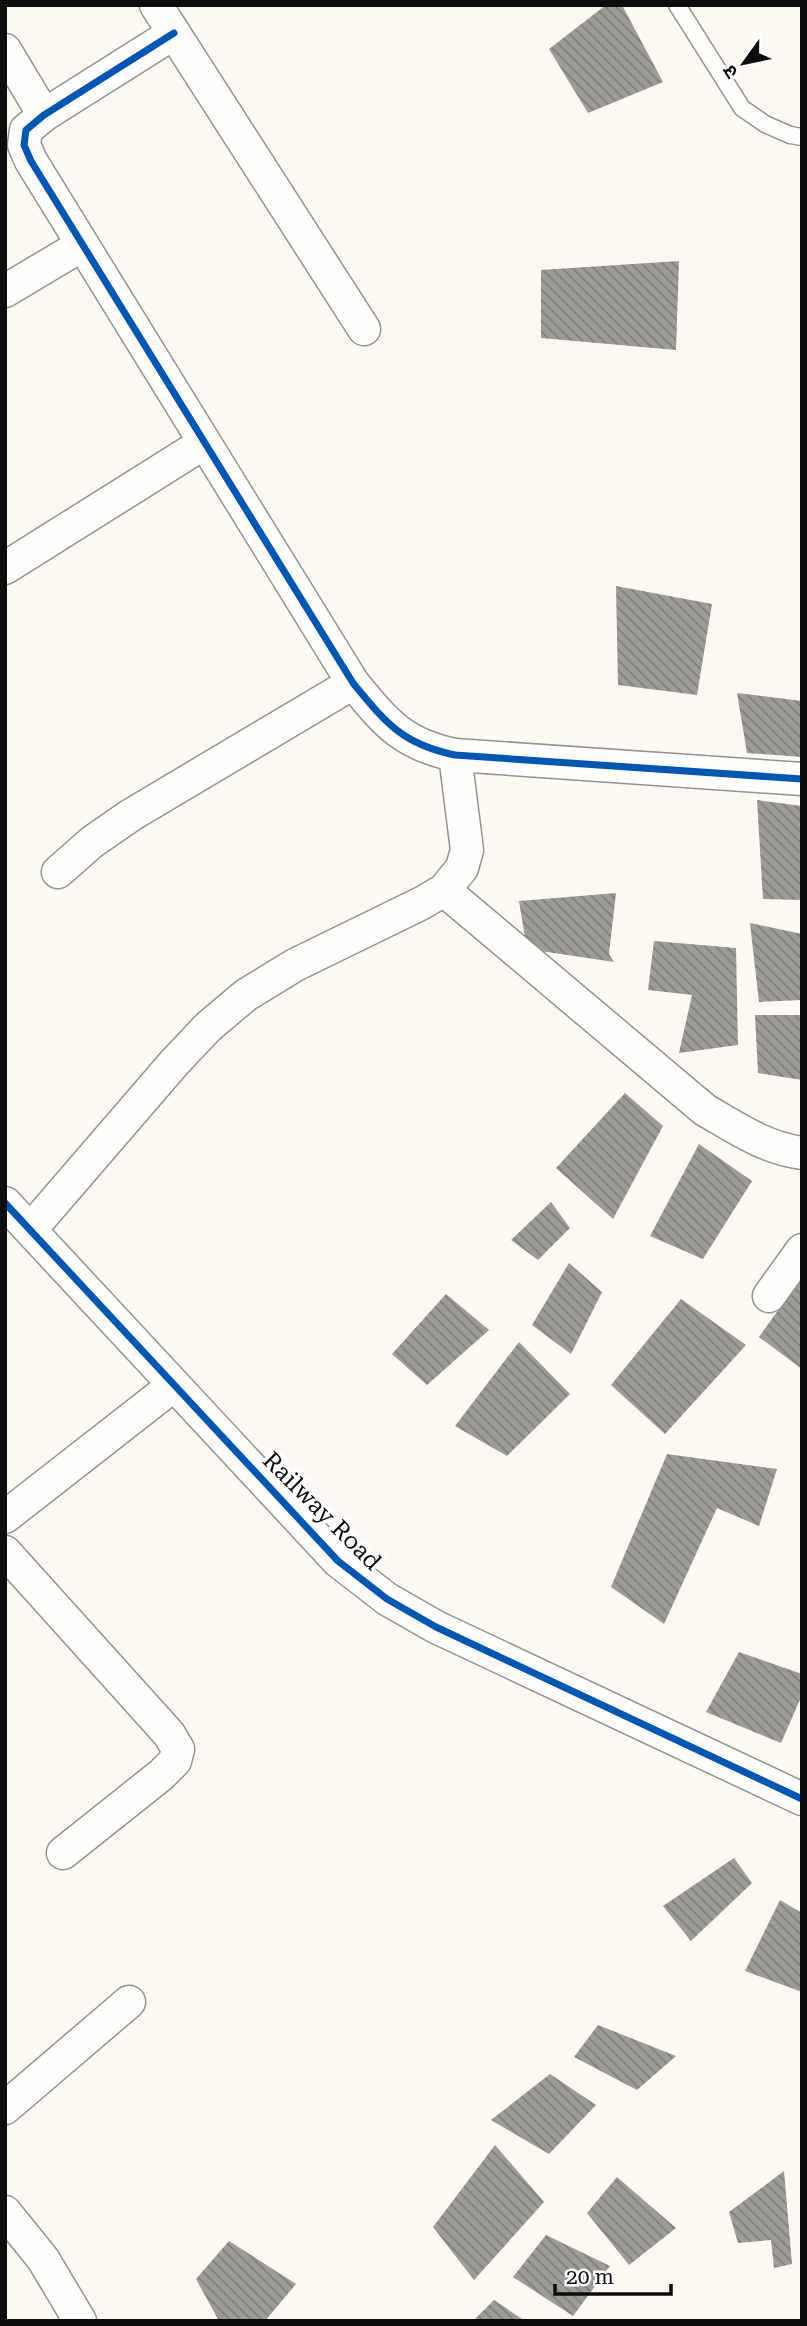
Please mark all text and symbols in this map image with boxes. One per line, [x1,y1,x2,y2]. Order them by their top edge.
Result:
north arrow [709,28,779,98]
text: उ [717,60,743,83]
street label: Railway Road [257,1446,387,1576]
scale bar [555,2252,670,2296]
text: 20 m [566,2265,614,2289]

